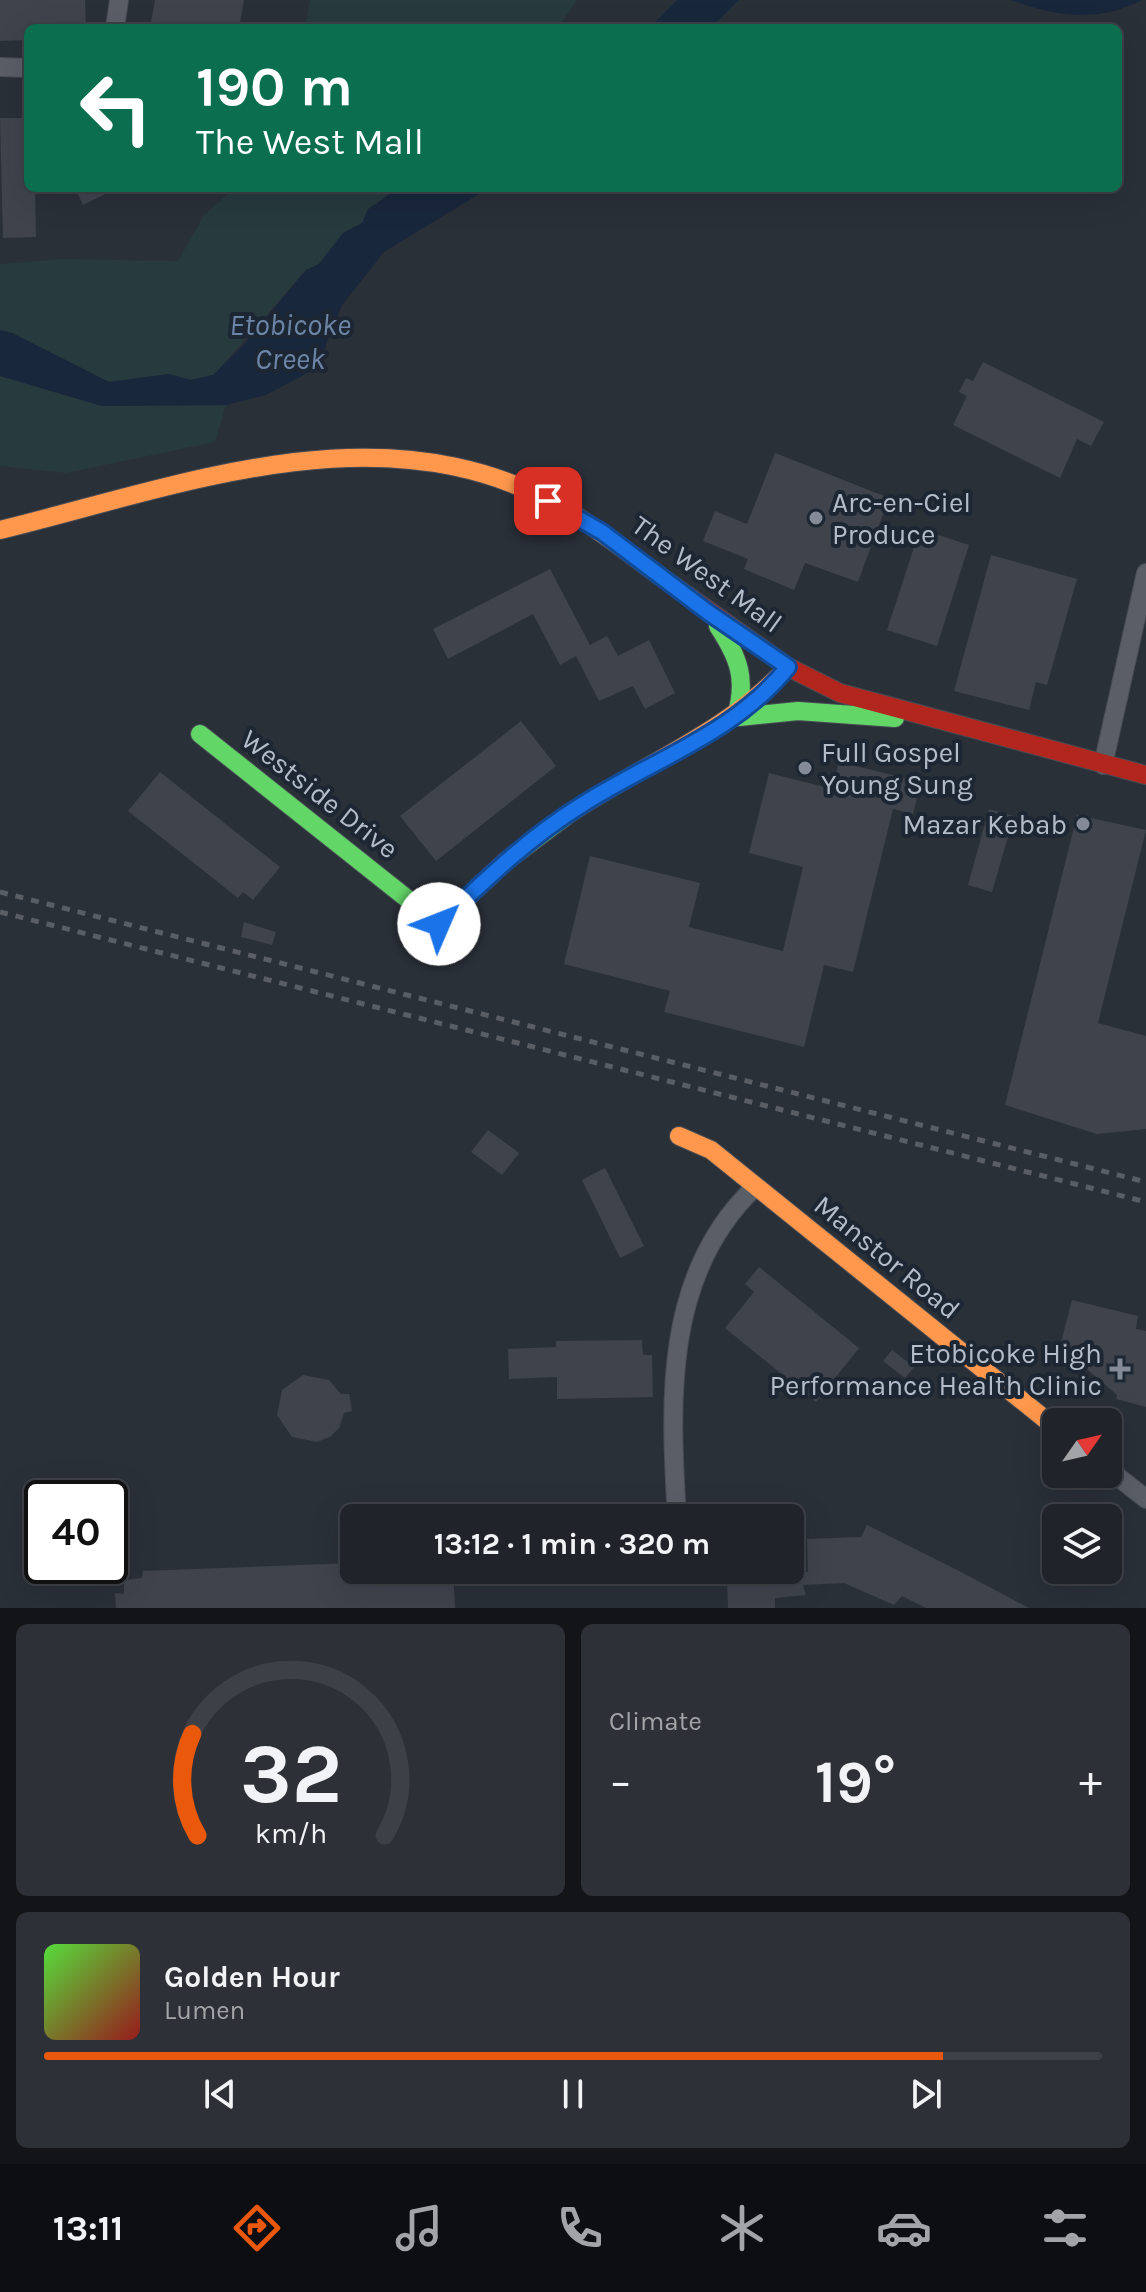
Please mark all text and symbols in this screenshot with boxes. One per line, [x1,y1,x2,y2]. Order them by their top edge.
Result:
text: 190 m [196,54,353,119]
icon: left [64,56,168,160]
text: The West Mall [196,121,424,163]
water label: Etobicoke Creek [229,307,351,377]
pin [514,467,582,535]
icon: arrive [526,479,570,523]
place label: Arc-en-Ciel Produce [832,486,971,551]
street label: The West Mall [626,509,788,639]
marker: Arc-en-Ciel Produce [807,509,825,527]
street label: Westside Drive [235,723,405,865]
place label: Full Gospel Young Sung [821,736,973,801]
marker: Full Gospel Young Sung [796,759,814,777]
place label: Mazar Kebab [902,808,1067,841]
marker: Mazar Kebab [1074,815,1092,833]
position arrow [397,882,481,966]
street label: Manstor Road [808,1188,966,1326]
place label: Etobicoke High Performance Health Clinic [770,1337,1102,1402]
marker: Etobicoke High Performance Health Clinic [1109,1358,1131,1380]
north arrow [1042,1408,1122,1488]
map controls [1042,1408,1122,1584]
speed limit sign: 40 [24,1480,128,1584]
button: layers [1042,1504,1122,1584]
text: 13:12 · 1 min · 320 m [434,1526,710,1562]
text: Climate [609,1706,702,1737]
text: 32 [239,1726,342,1823]
text: 19° [815,1747,896,1817]
text: − [609,1756,632,1807]
text: + [1079,1756,1102,1807]
text: km/h [254,1817,327,1850]
text: Golden Hour [164,1959,340,1995]
text: Lumen [164,1995,245,2026]
icon: previous [198,2072,242,2116]
icon: pause [551,2072,595,2116]
icon: next [904,2072,948,2116]
icon: directions [229,2200,285,2256]
icon: music [391,2200,447,2256]
icon: phone [552,2200,608,2256]
icon: climate [714,2200,770,2256]
icon: car [876,2200,932,2256]
icon: filters [1037,2200,1093,2256]
text: 13:11 [53,2207,123,2249]

